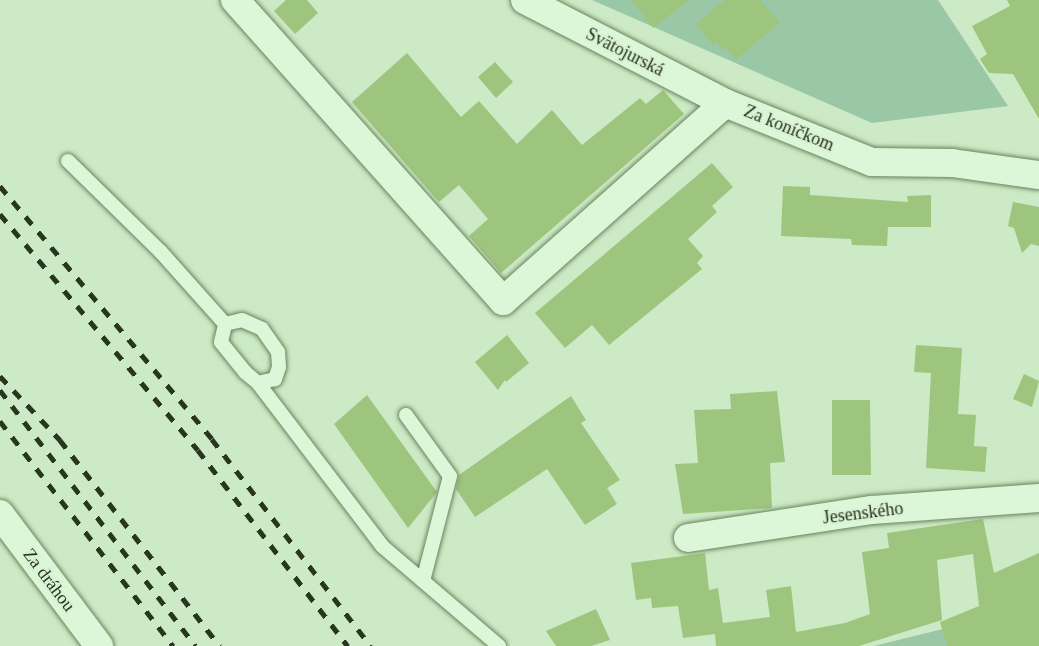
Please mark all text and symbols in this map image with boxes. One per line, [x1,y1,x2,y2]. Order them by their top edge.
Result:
street label: Svätojurská [582,23,668,81]
street label: Za koníčkom [741,100,837,156]
street label: Jesenského [821,497,905,529]
street label: Za dráhou [18,544,80,616]

